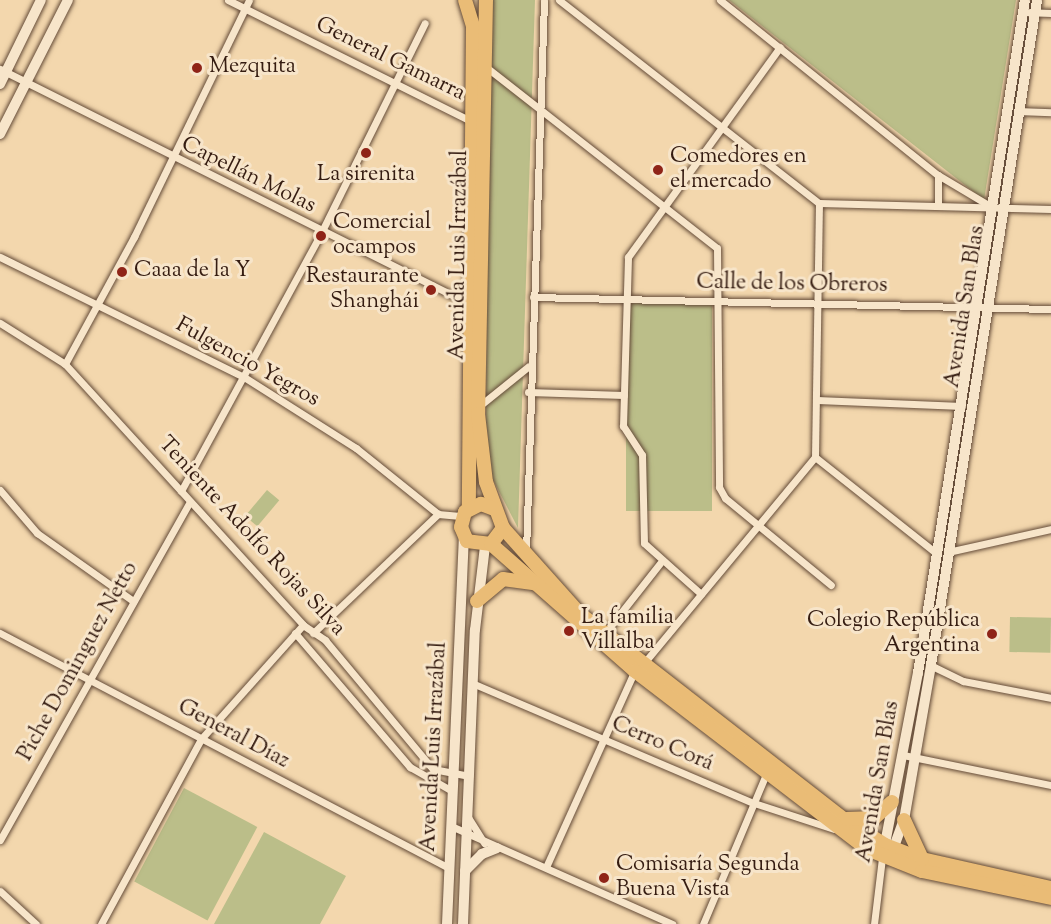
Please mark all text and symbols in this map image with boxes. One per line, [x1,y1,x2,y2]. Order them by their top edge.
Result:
street label: General Gamarra [311,12,469,108]
place label: Mezquita [209,55,296,81]
marker: Mezquita [190,61,204,75]
street label: Capellán Molas [176,132,320,220]
place label: Comedores en el mercado [670,144,807,196]
marker: La sirenita [359,146,373,160]
street label: Avenida Luis Irrazábal [445,150,475,360]
place label: La sirenita [317,163,415,189]
marker: Comedores en el mercado [651,163,665,177]
place label: Comercial ocampos [333,210,431,262]
street label: Avenida San Blas [940,224,992,390]
marker: Comercial ocampos [314,229,328,243]
place label: Caaa de la Y [134,259,250,285]
place label: Restaurante Shanghái [306,264,419,316]
marker: Caaa de la Y [115,265,129,279]
street label: Calle de los Obreros [696,270,888,300]
marker: Restaurante Shanghái [424,283,438,297]
street label: Fulgencio Yegros [170,313,324,413]
street label: Teniente Adolfo Rojas Silva [152,432,350,642]
street label: Piche Dominguez Netto [13,558,145,766]
place label: La familia Villalba [581,605,674,656]
place label: Colegio República Argentina [807,608,980,660]
marker: La familia Villalba [562,624,576,638]
marker: Colegio República Argentina [985,627,999,641]
street label: Avenida Luis Irrazábal [416,641,454,853]
street label: General Díaz [173,695,293,775]
street label: Avenida San Blas [852,699,906,865]
street label: Cerro Corá [607,712,717,778]
place label: Comisaría Segunda Buena Vista [616,852,800,903]
marker: Comisaría Segunda Buena Vista [597,871,611,885]

